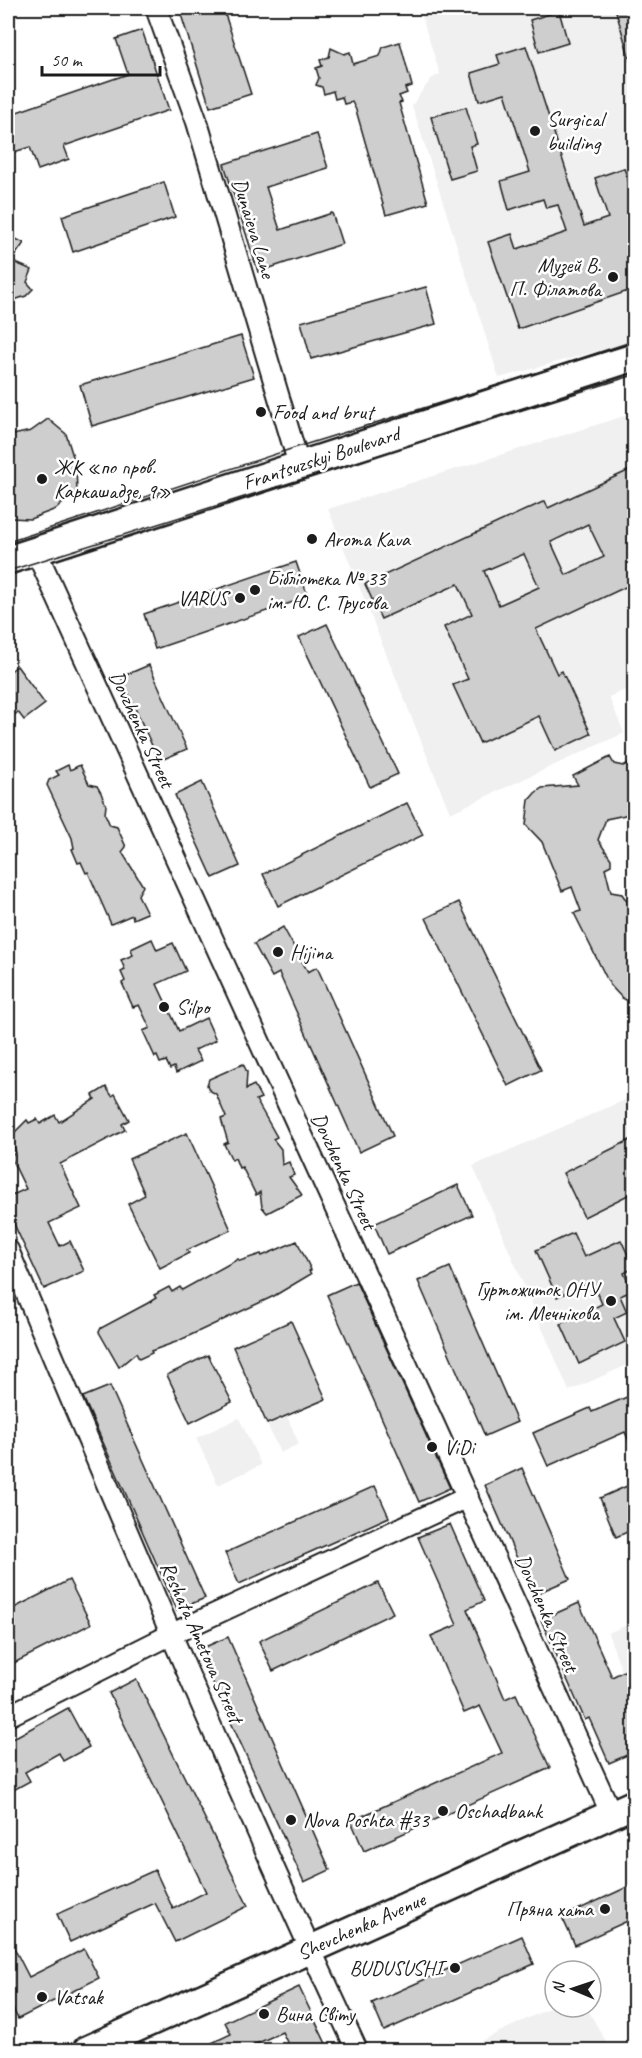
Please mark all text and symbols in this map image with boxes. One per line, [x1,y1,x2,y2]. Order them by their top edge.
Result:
scale bar [42,39,160,77]
text: 50 m [51,49,84,71]
place label: Surgical building [547,106,607,156]
marker: Surgical building [528,124,542,138]
street label: Dunaieva Lane [227,175,282,283]
place label: Музей В. П. Філатова [510,252,603,302]
marker: Музей В. П. Філатова [606,270,620,284]
place label: Food and brut [273,399,376,425]
marker: Food and brut [254,405,268,419]
street label: Frantsuzskyi Boulevard [239,420,405,496]
place label: ЖК «по пров. Каркашадзе, 9» [54,454,171,504]
marker: ЖК «по пров. Каркашадзе, 9» [35,472,49,486]
place label: Aroma Kava [324,526,412,552]
marker: Aroma Kava [305,532,319,546]
place label: Бібліотека № 33 ім. Ю. С. Трусова [267,565,389,615]
marker: Бібліотека № 33 ім. Ю. С. Трусова [248,583,262,597]
place label: VARUS [178,585,231,611]
marker: VARUS [233,591,247,605]
street label: Dovzhenka Street [104,666,181,793]
place label: Hijina [290,939,335,965]
marker: Hijina [271,945,285,959]
place label: Silpo [176,994,212,1020]
marker: Silpo [157,1000,171,1014]
street label: Dovzhenka Street [306,1108,383,1235]
place label: Гуртожиток ОНУ ім. Мечнікова [477,1276,602,1326]
marker: Гуртожиток ОНУ ім. Мечнікова [604,1294,618,1308]
place label: ViDi [444,1434,477,1460]
marker: ViDi [425,1440,439,1454]
street label: Dovzhenka Street [510,1550,585,1678]
street label: Reshata Ametova Street [155,1557,250,1729]
place label: Oschadbank [455,1798,544,1824]
marker: Oschadbank [436,1804,450,1818]
place label: Nova Poshta #33 [303,1807,431,1833]
marker: Nova Poshta #33 [284,1813,298,1827]
street label: Shevchenka Avenue [293,1886,430,1966]
place label: Пряна хата [507,1896,595,1922]
marker: Пряна хата [598,1902,612,1916]
place label: BUDUSUSHI [350,1955,448,1981]
north arrow [543,1959,603,2019]
marker: BUDUSUSHI [448,1961,462,1975]
text: N [549,1980,569,1994]
place label: Vatsak [54,1984,104,2010]
marker: Vatsak [35,1990,49,2004]
place label: Вина Світу [276,2001,356,2027]
marker: Вина Світу [257,2007,271,2021]

